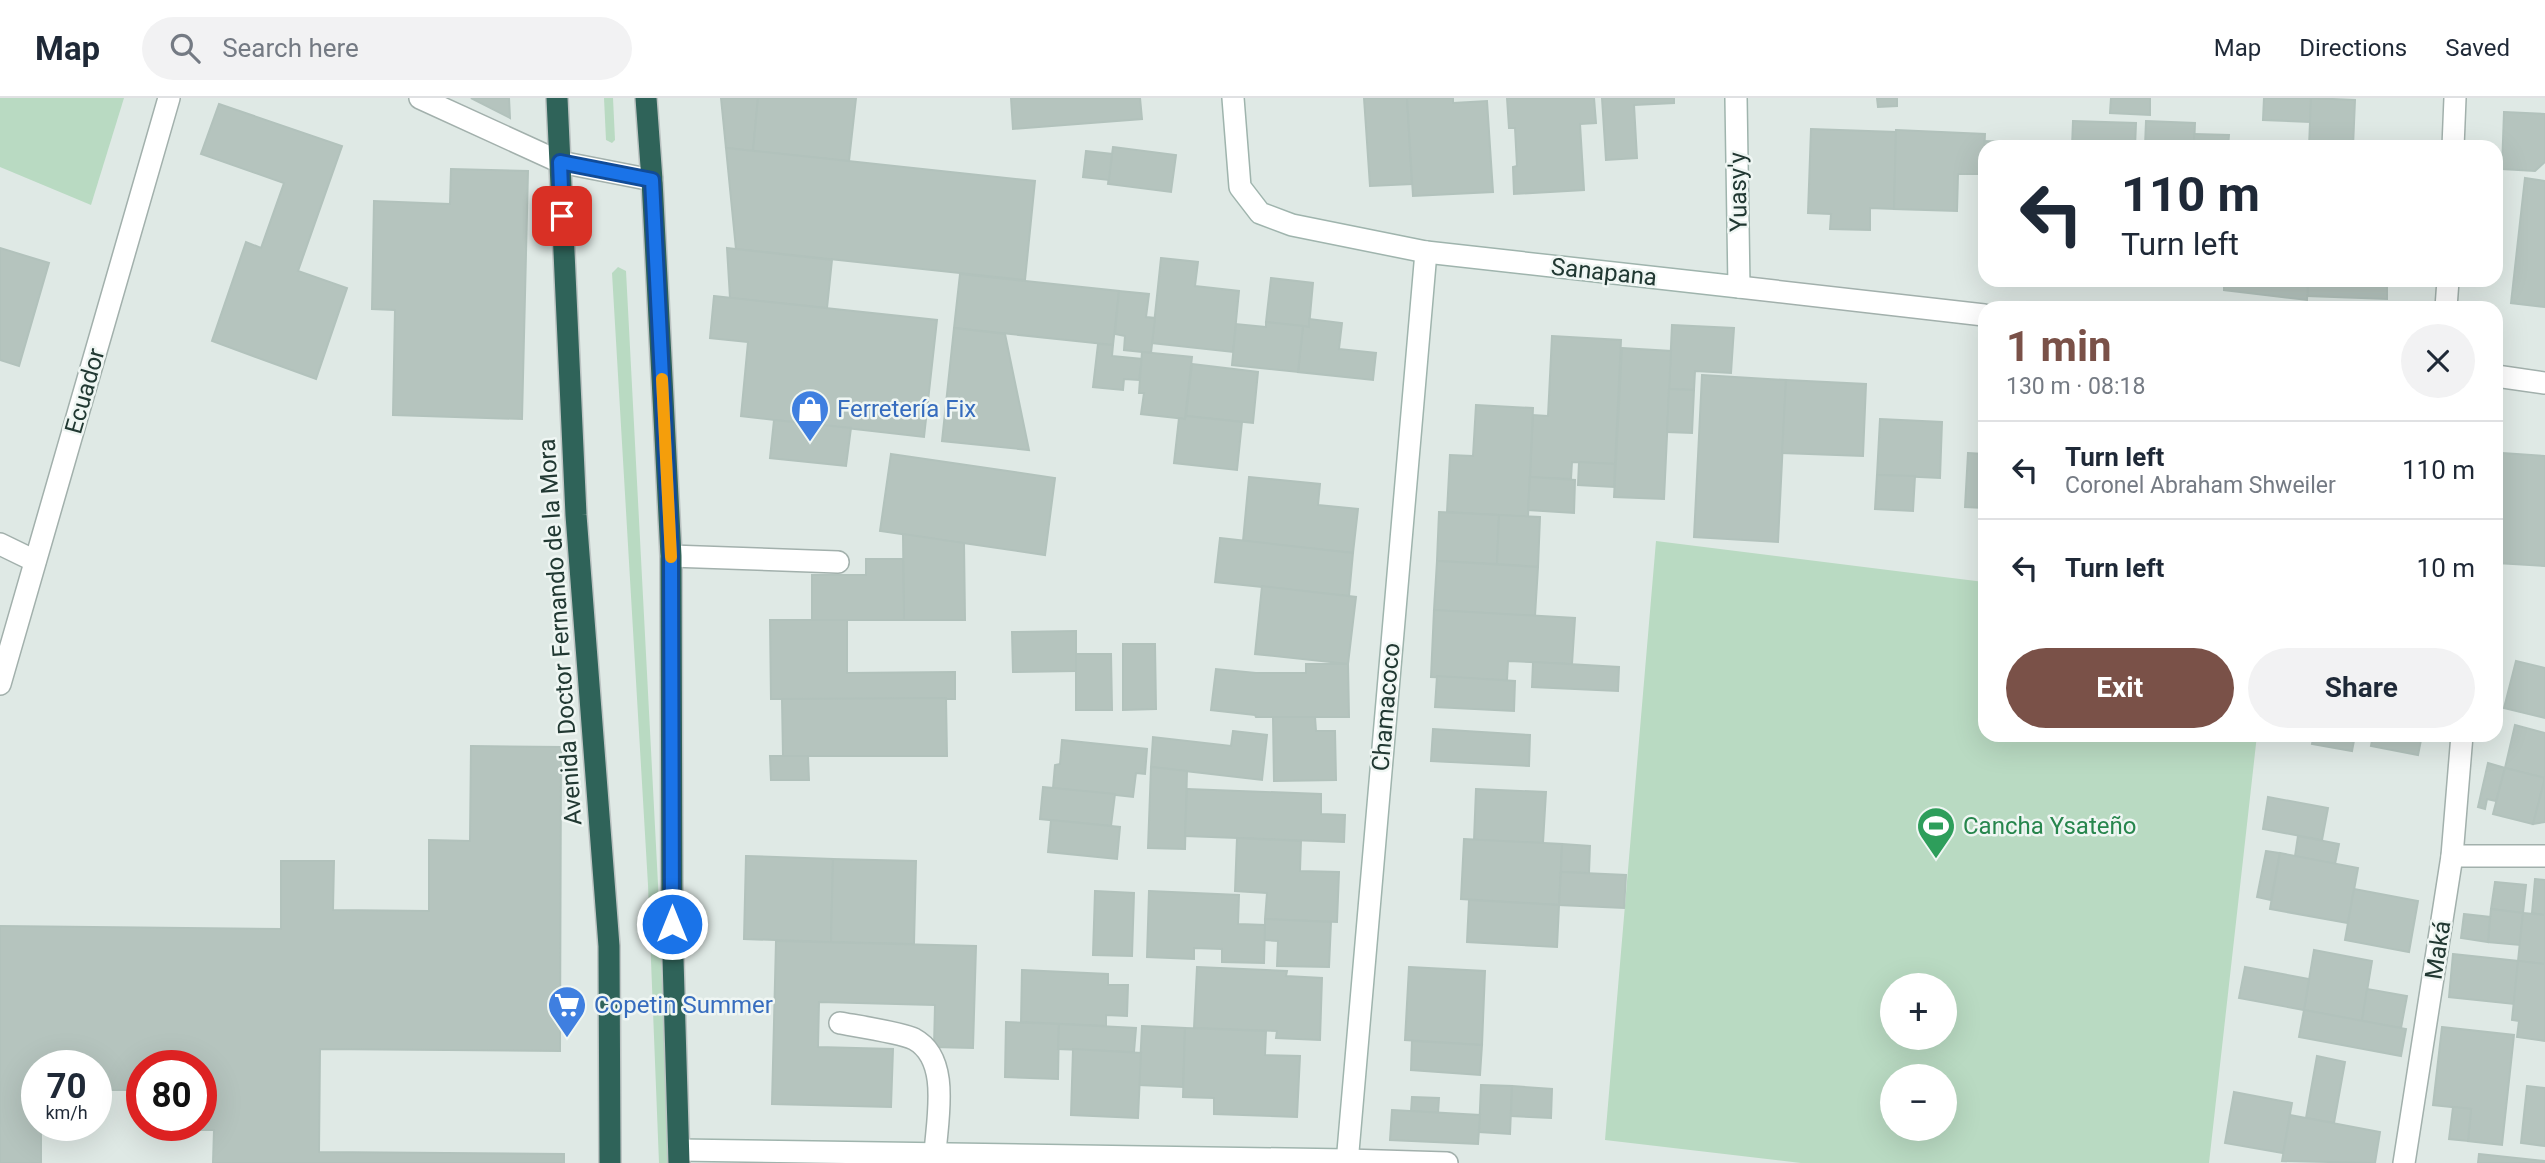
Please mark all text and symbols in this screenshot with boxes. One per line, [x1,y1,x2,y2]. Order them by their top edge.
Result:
search box [142,17,632,80]
text: Map [35,29,100,68]
icon: search [166,29,204,67]
text: Search here [222,33,359,63]
text: Map [2214,34,2261,62]
text: Directions [2299,34,2407,62]
text: Saved [2445,34,2510,62]
street label: Yuasy'y [1723,151,1753,232]
text: 110 m [2121,166,2260,223]
icon: left [2006,168,2097,259]
pin [532,186,592,246]
icon: arrive [543,197,581,235]
text: Turn left [2121,225,2239,263]
street label: Sanapana [1550,253,1658,291]
text: 1 min [2006,322,2112,371]
button: close [2401,324,2475,398]
street label: Ecuador [59,345,111,437]
text: 130 m · 08:18 [2006,373,2145,400]
shop icon: Ferretería Fix [789,388,831,443]
place label: Ferretería Fix [837,395,976,423]
street label: Avenida Doctor Fernando de la Mora [533,438,587,826]
text: Turn left [2065,442,2164,472]
icon: left [2006,451,2044,489]
text: 110 m [2402,455,2475,485]
text: Coronel Abraham Shweiler [2065,472,2336,499]
icon: left [2006,549,2044,587]
text: Turn left [2065,553,2164,583]
text: 10 m [2417,553,2475,583]
street label: Chamacoco [1366,642,1406,772]
button: Exit [2006,648,2234,728]
button: Share [2248,648,2475,728]
sports icon: Cancha Ysateño [1915,805,1957,860]
place label: Cancha Ysateño [1963,812,2136,840]
position arrow [635,887,709,961]
street label: Maká [2420,919,2456,981]
map controls [1880,973,1957,1141]
button: + [1880,973,1957,1050]
supermarket icon: Copetin Summer [546,984,588,1039]
place label: Copetin Summer [594,991,773,1019]
speed limit sign: 80 [126,1050,217,1141]
button: − [1880,1064,1957,1141]
text: 70 [46,1066,87,1107]
text: km/h [45,1102,88,1123]

